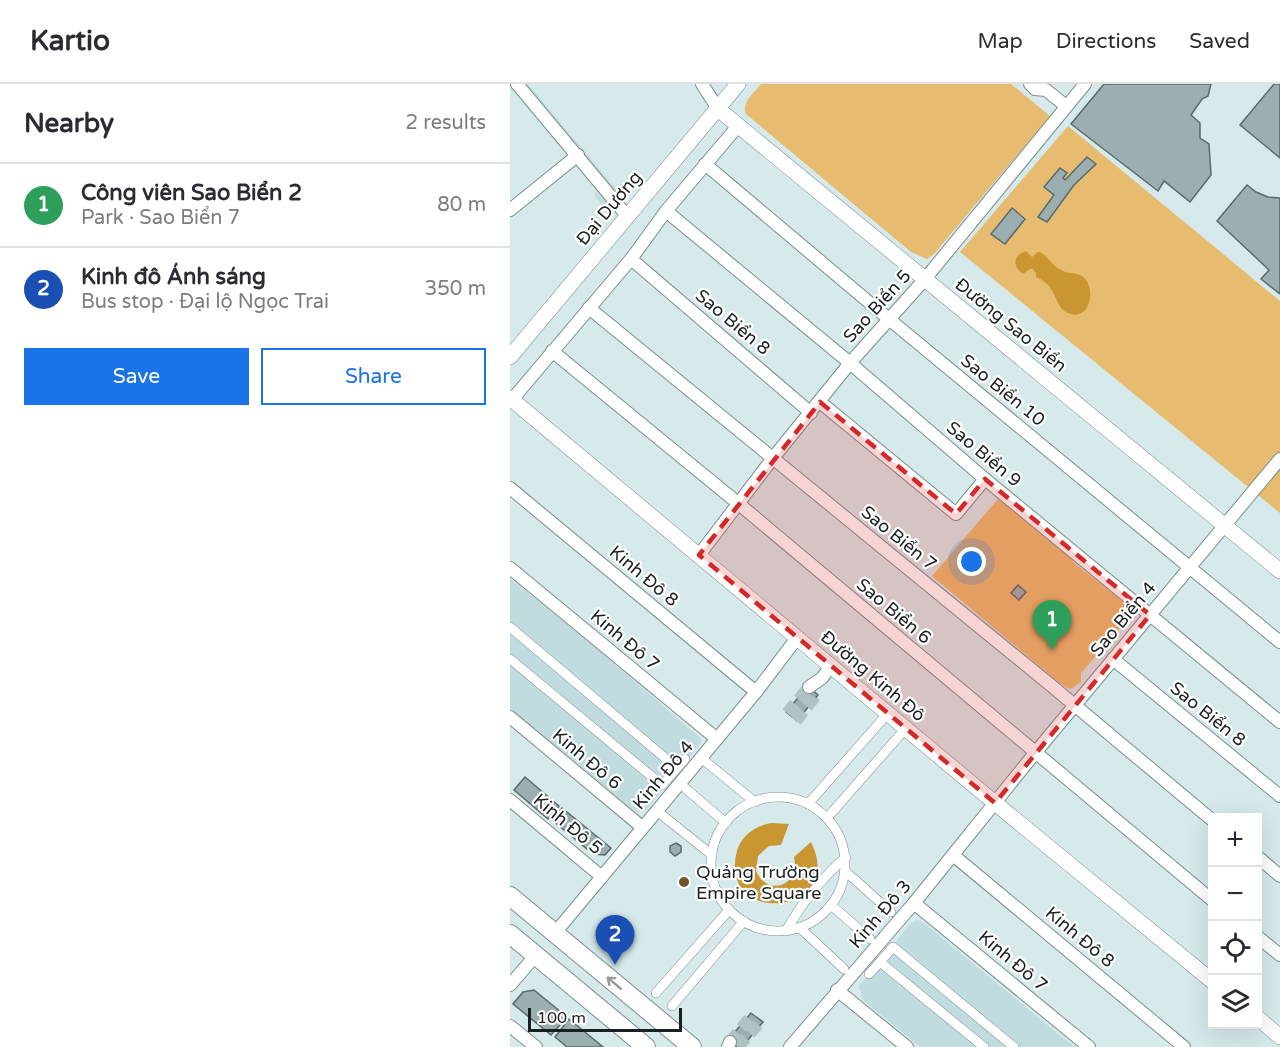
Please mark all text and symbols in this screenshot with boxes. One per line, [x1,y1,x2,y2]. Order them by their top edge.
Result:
text: Kartio [30,24,110,58]
text: Map [977,29,1023,54]
text: Directions [1056,29,1156,54]
text: Saved [1189,29,1250,54]
text: Nearby [24,108,114,139]
text: 2 results [406,111,486,135]
street label: Đại Dương [571,166,647,250]
text: Công viên Sao Biển 2 [81,180,302,206]
text: 1 [37,193,50,217]
text: 80 m [437,193,486,217]
text: Park · Sao Biển 7 [81,206,240,230]
text: Kinh đô Ánh sáng [81,264,266,290]
street label: Sao Biển 5 [838,265,916,347]
street label: Đường Sao Biển [951,273,1071,377]
text: 2 [37,277,50,301]
text: 350 m [425,277,486,301]
street label: Sao Biển 8 [691,284,775,360]
text: Bus stop · Đại lộ Ngọc Trai [81,290,329,314]
button: Save [24,348,249,405]
button: Share [261,348,486,405]
street label: Sao Biển 10 [956,349,1050,431]
street label: Sao Biển 9 [942,416,1026,492]
street label: Sao Biển 7 [857,501,941,575]
street label: Kinh Đô 8 [605,541,683,611]
your location [957,547,986,576]
street label: Sao Biển 6 [852,573,936,649]
street label: Sao Biển 4 [1085,577,1161,661]
pin: 1 [1032,600,1072,650]
street label: Kinh Đô 7 [586,605,664,675]
street label: Đường Kinh Đô [816,626,930,726]
street label: Sao Biển 8 [1166,677,1250,751]
street label: Kinh Đô 6 [548,724,626,794]
street label: Kinh Đô 4 [628,736,698,814]
street label: Kinh Đô 5 [529,789,607,859]
map controls [1208,813,1262,1029]
button: + [1208,813,1262,867]
place label: Quảng Trường Empire Square [696,861,822,904]
button: − [1208,867,1262,921]
marker: Quảng Trường Empire Square [677,875,691,889]
street label: Kinh Đô 3 [844,875,916,953]
street label: Kinh Đô 8 [1041,902,1119,972]
pin: 2 [596,916,634,965]
button: locate [1208,921,1262,975]
street label: Kinh Đô 7 [974,926,1052,996]
button: layers [1208,975,1262,1029]
one-way arrow [607,976,623,989]
scale bar [528,1005,682,1032]
text: 100 m [537,1008,586,1028]

